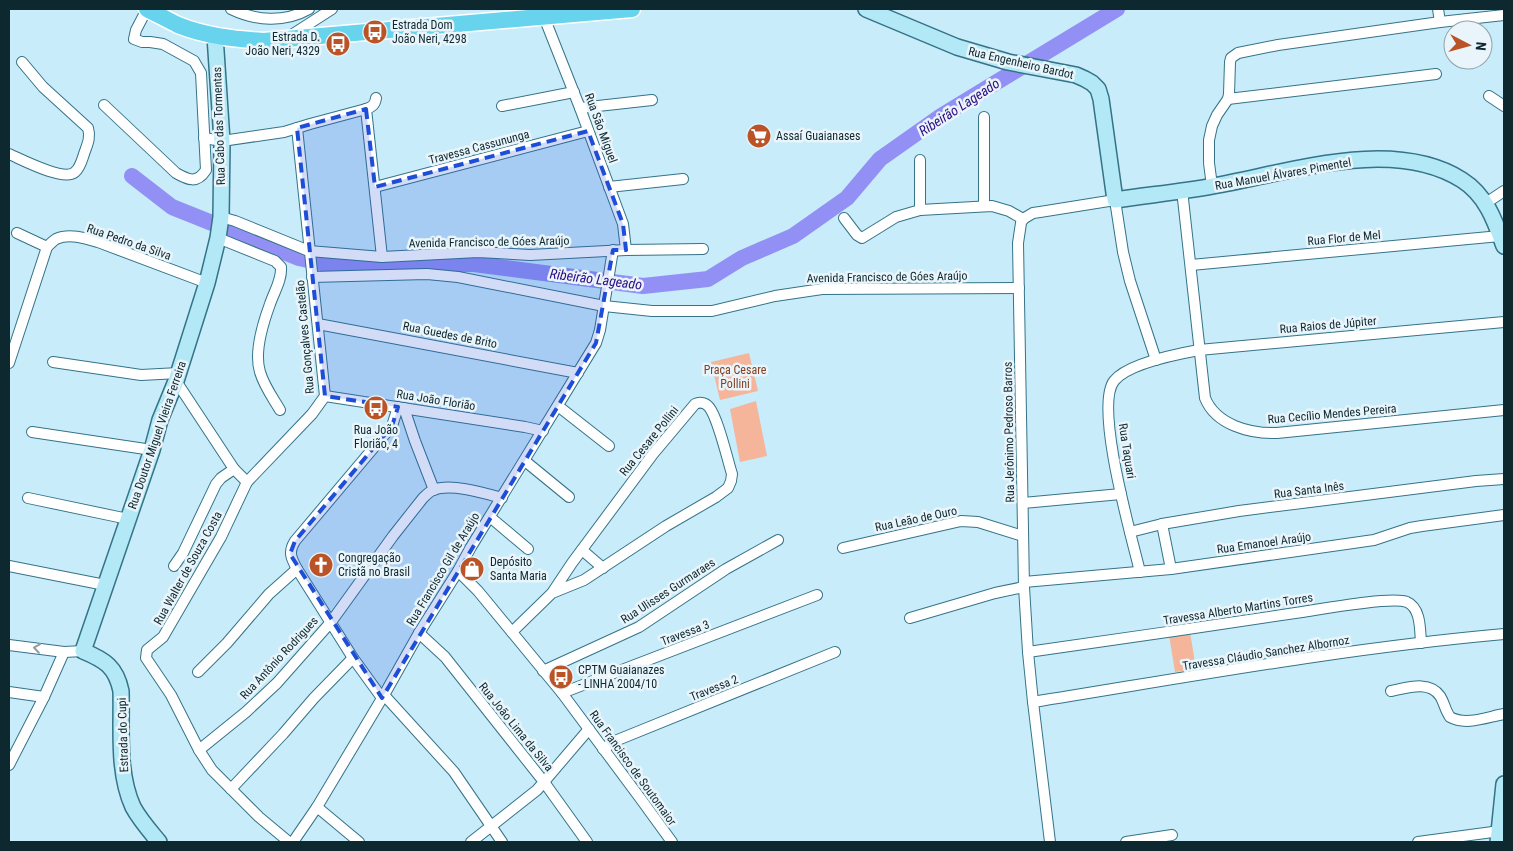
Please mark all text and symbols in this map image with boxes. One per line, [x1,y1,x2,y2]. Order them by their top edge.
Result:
place label: Estrada Dom João Neri, 4298 [392,18,467,46]
bus stop icon: Estrada Dom João Neri, 4298 [362,19,388,45]
north arrow [1443,20,1493,70]
place label: Estrada D. João Neri, 4329 [245,30,320,58]
bus stop icon: Estrada D. João Neri, 4329 [325,31,351,57]
text: N [1473,41,1489,51]
street label: Rua Engenheiro Bardot [967,44,1075,82]
street label: Rua Cabo das Tormentas [210,67,228,185]
water label: Ribeirão Lageado [916,75,1002,139]
street label: Rua São Miguel [582,91,620,165]
supermarket icon: Assaí Guaianases [746,123,772,149]
street label: Travessa Cassununga [427,127,531,167]
place label: Assaí Guaianases [776,129,860,143]
street label: Rua Manuel Álvares Pimentel [1214,154,1352,193]
street label: Rua Pedro da Silva [85,221,173,263]
street label: Rua Flor de Mel [1307,228,1381,248]
street label: Avenida Francisco de Góes Araújo [408,234,570,250]
water label: Ribeirão Lageado [549,265,643,293]
street label: Avenida Francisco de Góes Araújo [806,269,968,285]
street label: Rua Gonçalves Castelão [293,279,317,395]
street label: Rua Raios de Júpiter [1279,314,1377,336]
street label: Rua Guedes de Brito [402,319,498,351]
street label: Rua Doutor Miguel Vieira Ferreira [125,359,189,511]
street label: Rua Jerônimo Pedroso Barros [1001,361,1017,503]
park label: Praça Cesare Pollini [704,363,767,391]
street label: Rua João Florião [396,387,476,413]
bus stop icon: Rua João Florião, 4 [363,395,389,421]
street label: Rua Cecílio Mendes Pereira [1267,401,1397,427]
street label: Rua Cesare Pollini [617,403,681,479]
street label: Rua Taquari [1116,422,1138,480]
place label: Rua João Florião, 4 [354,423,398,451]
street label: Rua Santa Inês [1273,479,1345,501]
street label: Rua Leão de Ouro [874,503,958,535]
street label: Rua Walter de Souza Costa [151,509,225,627]
street label: Rua Francisco Gil de Araújo [404,510,482,628]
street label: Rua Emanoel Araújo [1216,529,1312,557]
place label: Congregação Cristã no Brasil [338,551,410,579]
church icon: Congregação Cristã no Brasil [308,552,334,578]
place label: Depósito Santa Maria [490,555,547,583]
street label: Rua Ulisses Gurmaraes [618,555,718,627]
shop icon: Depósito Santa Maria [459,556,485,582]
street label: Travessa Alberto Martins Torres [1162,590,1314,628]
street label: Rua Antônio Rodrigues [237,614,321,702]
street label: Travessa 3 [659,617,711,649]
street label: Travessa Cláudio Sanchez Albornoz [1182,633,1350,673]
one-way arrow [32,644,41,654]
place label: CPTM Guaianazes - LINHA 2004/10 [578,663,665,691]
bus stop icon: CPTM Guaianazes - LINHA 2004/10 [548,664,574,690]
street label: Travessa 2 [688,672,740,704]
street label: Rua João Lima da Silva [476,680,556,774]
street label: Estrada do Cupi [115,697,131,773]
street label: Rua Francisco de Soutomaior [587,708,680,828]

